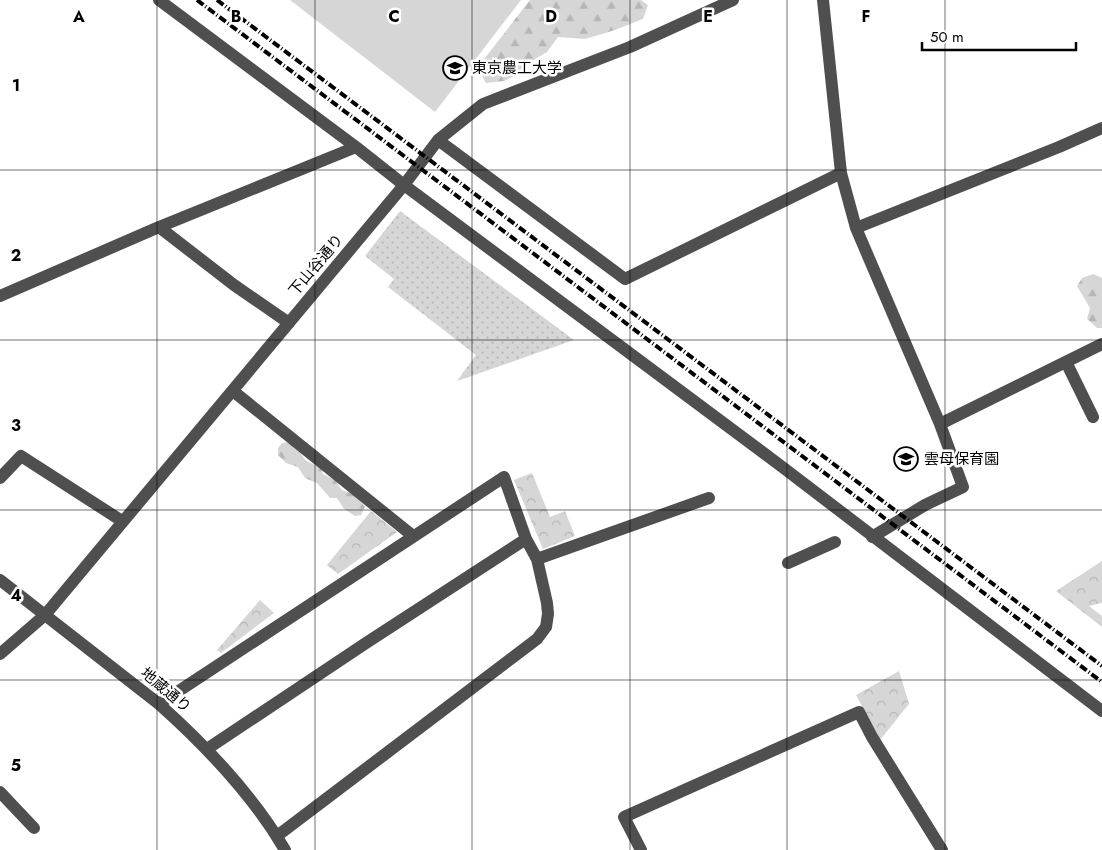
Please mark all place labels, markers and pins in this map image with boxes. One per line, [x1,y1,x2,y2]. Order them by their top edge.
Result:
school or university icon: 東京農工大学 [442,55,468,81]
place label: 東京農工大学 [472,57,562,79]
school or university icon: 雲母保育園 [893,446,919,472]
place label: 雲母保育園 [924,448,999,470]

